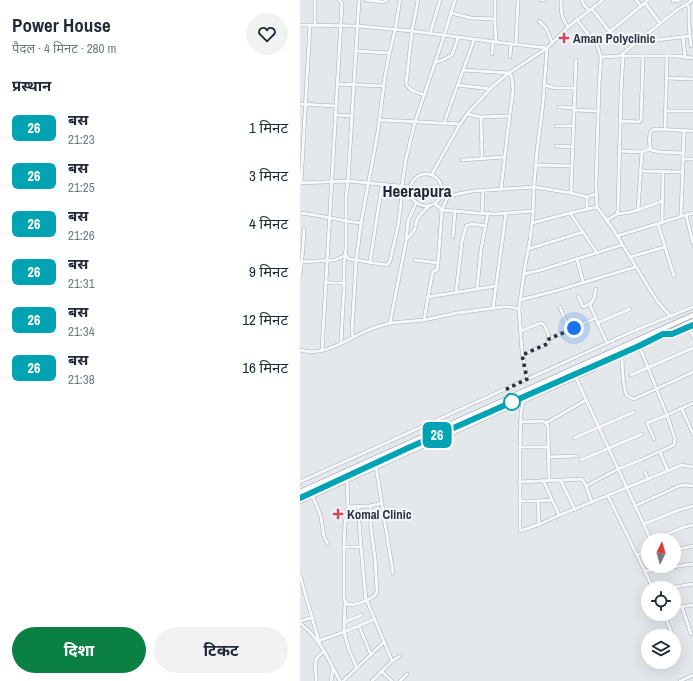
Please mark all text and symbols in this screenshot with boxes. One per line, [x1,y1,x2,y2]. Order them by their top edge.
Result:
text: Power House [12,12,111,38]
button: heart [246,13,288,55]
place label: Aman Polyclinic [573,30,655,47]
marker: Aman Polyclinic [558,32,570,44]
text: पैदल · 4 मिनट · 280 m [12,40,116,57]
text: प्रस्थान [12,75,51,96]
text: बस [68,109,88,130]
text: 1 मिनट [249,117,288,138]
text: 26 [28,119,40,137]
text: 21:23 [68,131,95,148]
text: बस [68,157,88,178]
text: 3 मिनट [249,165,288,186]
text: 26 [28,167,40,185]
text: 21:25 [68,179,95,196]
district label: Heerapura [383,179,452,202]
text: बस [68,205,88,226]
text: 4 मिनट [249,213,288,234]
text: 26 [28,215,40,233]
text: 21:26 [68,227,95,244]
text: बस [68,253,88,274]
text: 9 मिनट [249,261,288,282]
text: 26 [28,263,40,281]
text: 21:31 [68,275,95,292]
text: बस [68,301,88,322]
text: 12 मिनट [242,309,288,330]
text: 26 [28,311,40,329]
your location [564,318,584,338]
text: 21:34 [68,323,95,340]
text: बस [68,349,88,370]
text: 16 मिनट [242,357,288,378]
text: 26 [28,359,40,377]
text: 21:38 [68,371,95,388]
unlabelled marker [503,393,521,411]
line badge: 26 [419,422,455,448]
text: 26 [431,426,443,444]
place label: Komal Clinic [347,506,412,523]
marker: Komal Clinic [332,508,344,520]
north arrow [641,533,681,573]
map controls [641,533,681,669]
button: locate [641,581,681,621]
button: दिशा [12,627,146,673]
button: टिकट [154,627,288,673]
button: layers [641,629,681,669]

